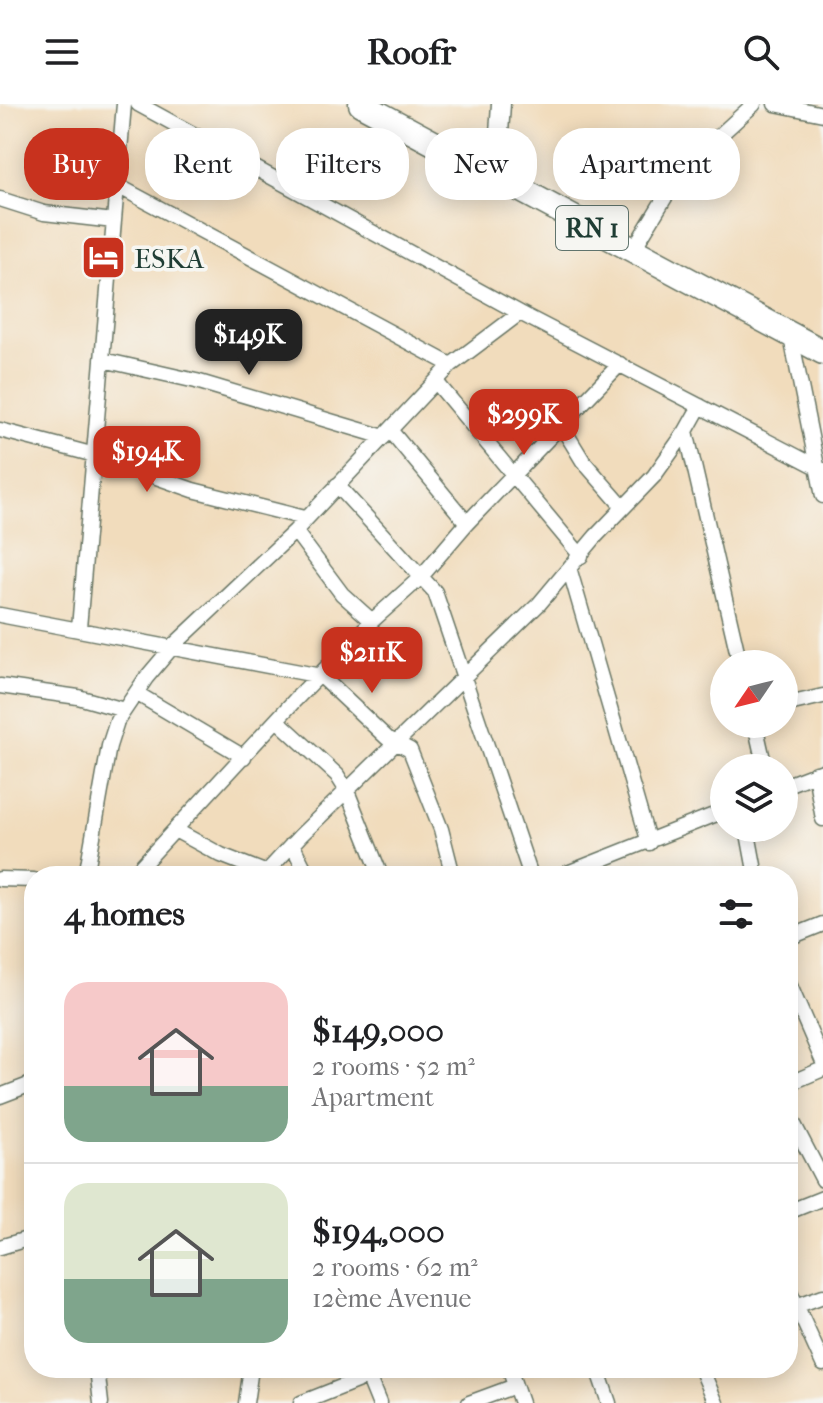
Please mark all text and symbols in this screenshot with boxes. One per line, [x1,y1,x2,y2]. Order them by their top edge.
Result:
icon: menu [40,30,84,74]
icon: search [739,30,783,74]
text: Roofr [367,31,456,73]
chip: Buy [24,128,129,200]
chip: Rent [145,128,260,200]
chip: Filters [276,128,409,200]
chip: New [425,128,537,200]
chip: Apartment [553,128,740,200]
road number: RN 1 [556,206,628,250]
hotel icon: ESKA [79,234,127,282]
place label: ESKA [134,242,205,275]
pin: $149K [193,309,305,377]
text: $149K [213,319,285,350]
pin: $299K [468,389,580,457]
text: $299K [487,399,561,430]
pin: $194K [91,426,203,494]
text: $194K [111,436,183,467]
pin: $211K [316,627,428,695]
text: $211K [339,637,405,668]
north arrow [710,650,798,738]
map controls [710,650,798,842]
button: layers [710,754,798,842]
icon: filters [714,892,758,936]
text: 4 homes [64,894,185,934]
text: $149,000 [312,1011,444,1051]
icon: home [128,1014,224,1110]
text: 2 rooms · 52 m² [312,1051,475,1082]
text: Apartment [312,1082,434,1113]
text: $194,000 [312,1212,445,1252]
icon: home [128,1215,224,1311]
text: 2 rooms · 62 m² [312,1252,478,1283]
text: 12ème Avenue [312,1283,471,1314]

